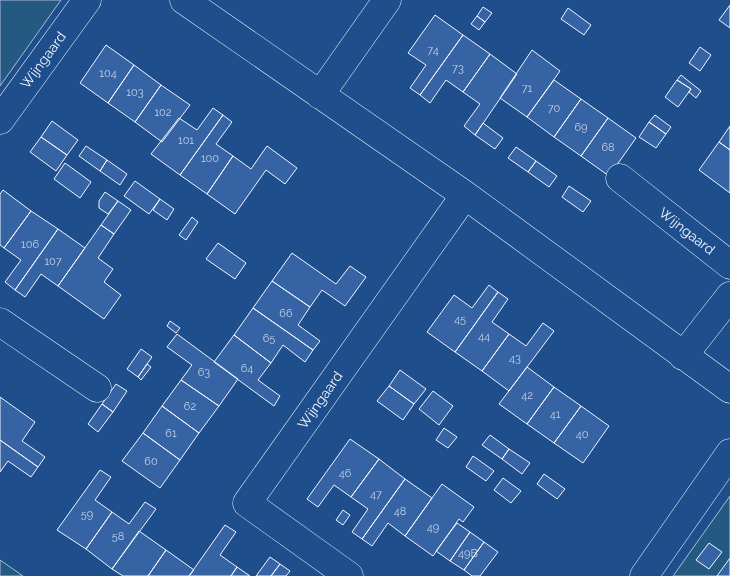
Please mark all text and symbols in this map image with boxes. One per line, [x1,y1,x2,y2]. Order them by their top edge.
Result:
street label: Wijngaard [17,28,69,92]
house number: 74 [427,44,439,57]
house number: 73 [452,62,464,75]
house number: 104 [99,67,117,80]
house number: 71 [522,82,533,95]
house number: 103 [126,86,144,99]
house number: 70 [548,102,561,115]
house number: 102 [154,106,172,119]
house number: 69 [574,121,588,134]
house number: 101 [178,134,194,147]
house number: 68 [601,141,615,154]
house number: 100 [201,152,219,165]
street label: Wijngaard [656,204,718,258]
house number: 106 [21,238,39,251]
house number: 107 [44,255,62,268]
house number: 66 [279,307,293,320]
house number: 45 [454,313,466,326]
house number: 44 [478,330,490,343]
house number: 65 [263,332,275,345]
house number: 43 [509,352,521,365]
house number: 64 [241,362,253,375]
house number: 63 [198,366,210,379]
street label: Wijngaard [294,368,346,432]
house number: 42 [521,389,533,402]
house number: 62 [184,400,196,413]
house number: 41 [550,408,561,421]
house number: 61 [165,427,177,440]
house number: 40 [576,428,589,441]
house number: 60 [144,455,158,468]
house number: 46 [339,467,352,480]
house number: 47 [370,488,382,501]
house number: 48 [394,505,406,518]
house number: 59 [81,508,93,521]
house number: 49 [427,521,439,534]
house number: 58 [112,530,124,543]
house number: 49B [458,547,478,560]

